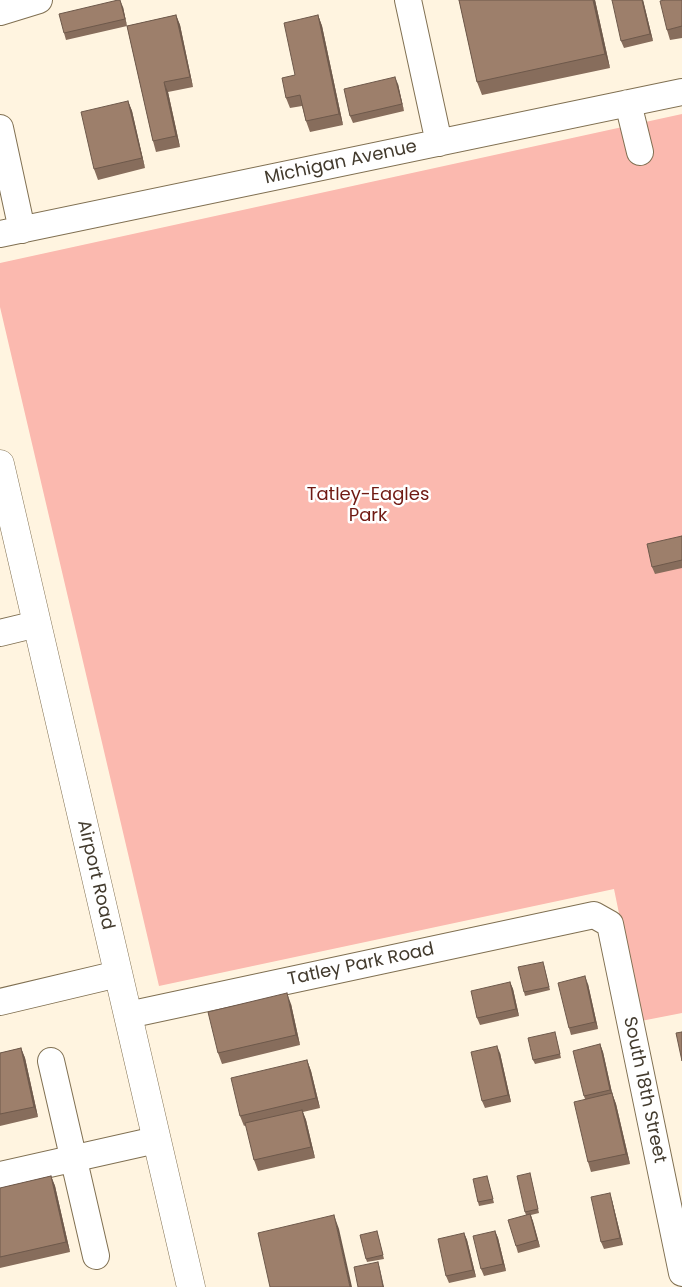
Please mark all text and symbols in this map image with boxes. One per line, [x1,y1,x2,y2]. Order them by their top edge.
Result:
street label: Michigan Avenue [263,136,419,190]
park label: Tatley-Eagles Park [307,484,429,526]
street label: Airport Road [72,818,118,932]
street label: Tatley Park Road [286,939,436,991]
street label: South 18th Street [618,1015,670,1165]

